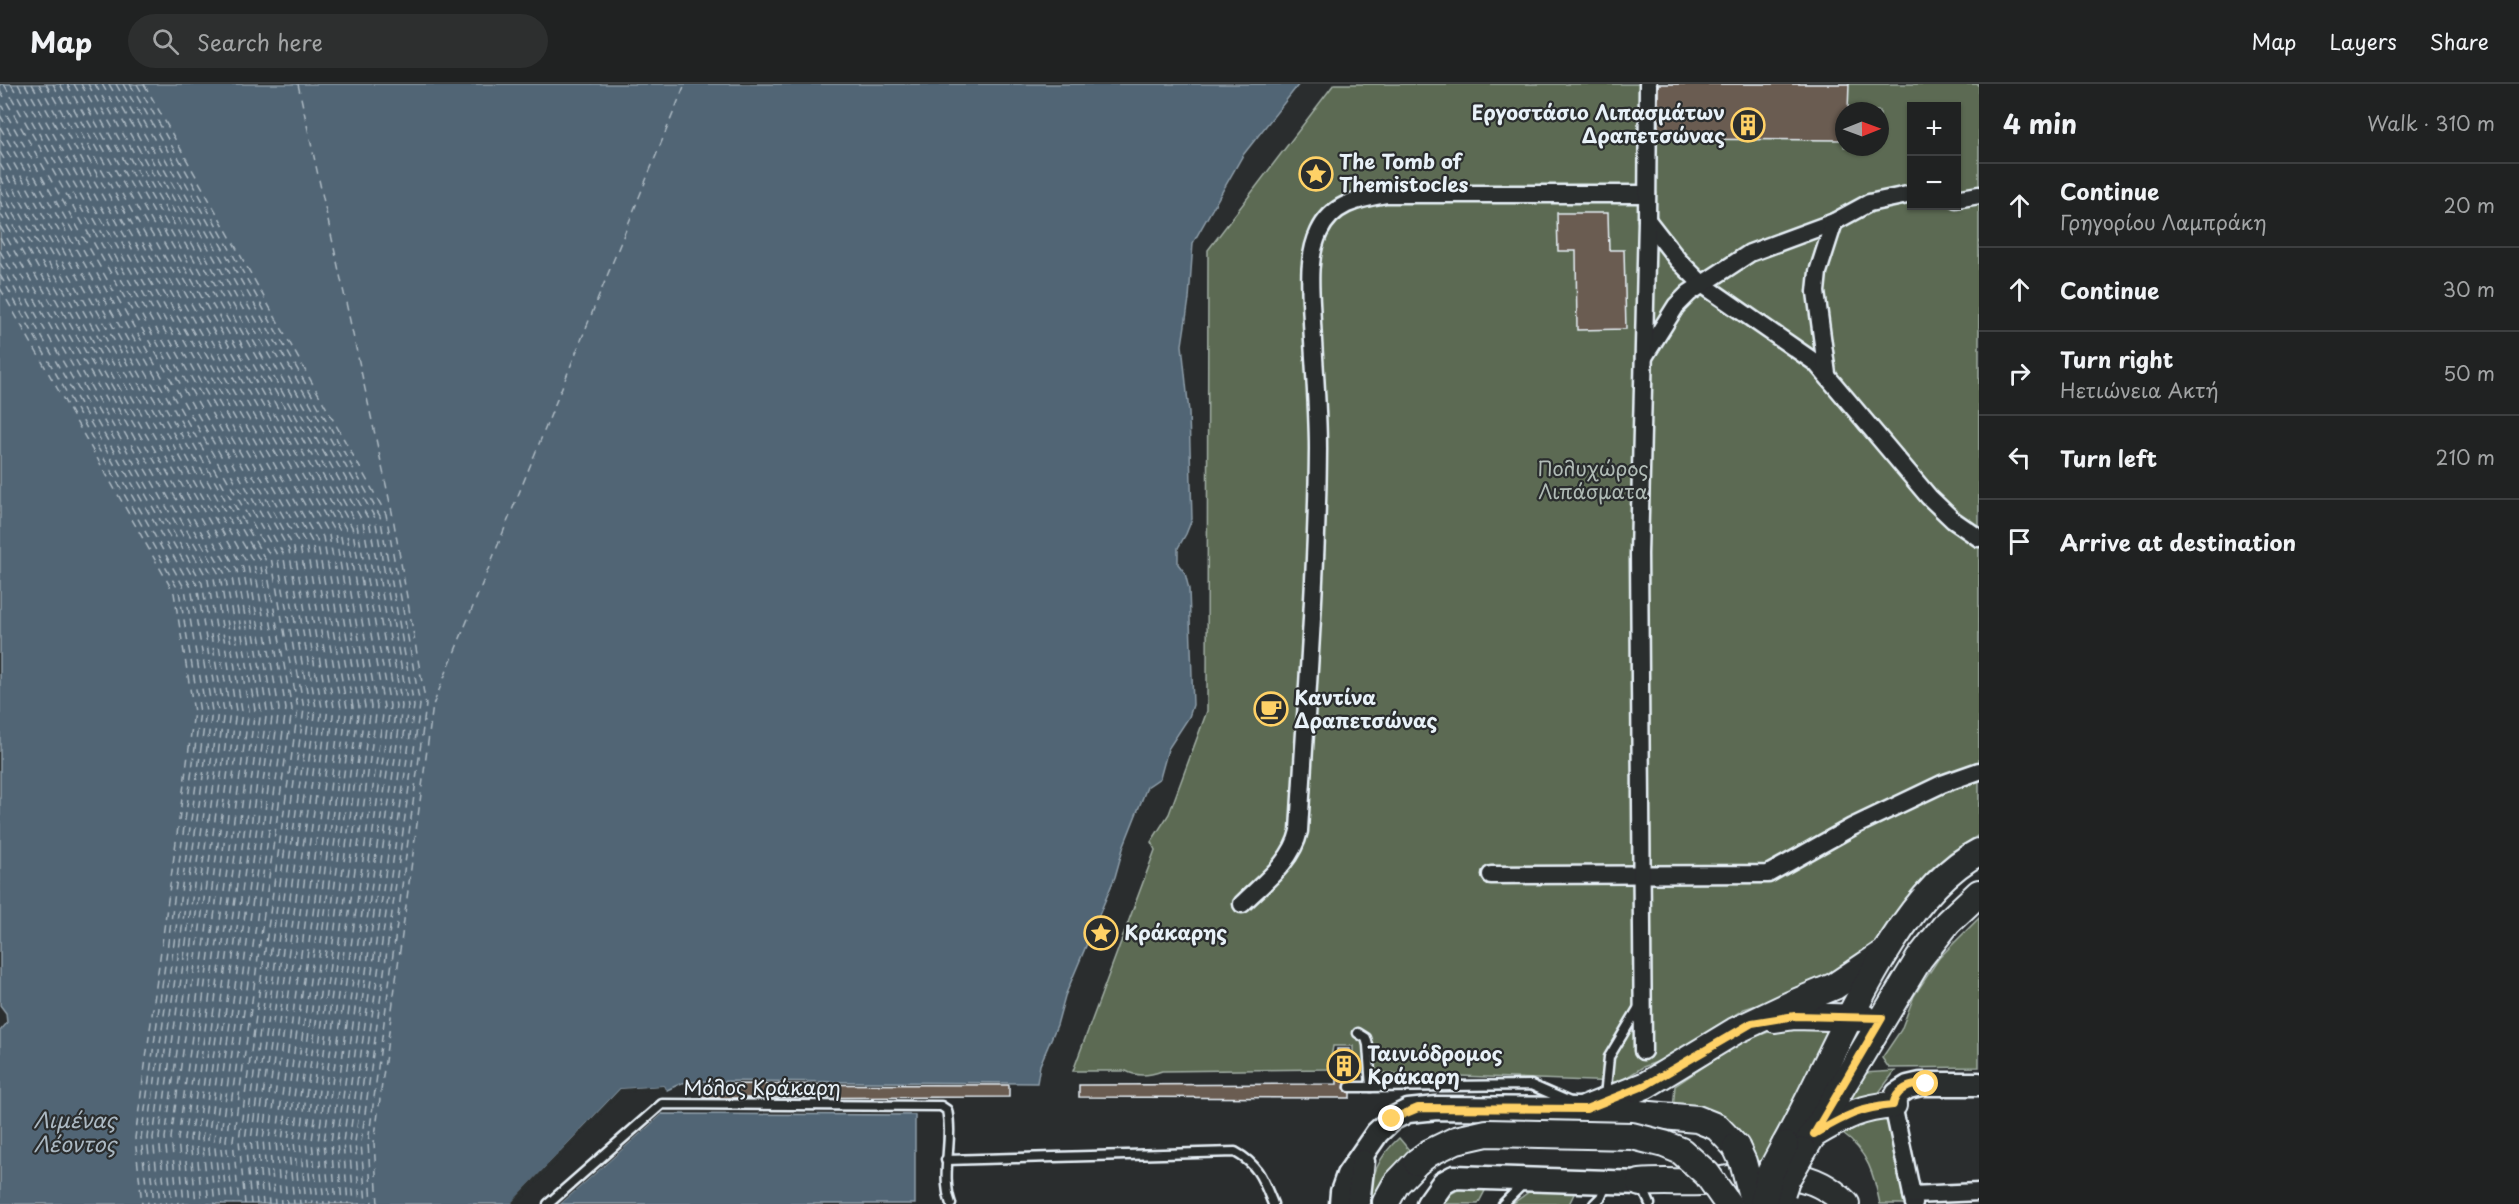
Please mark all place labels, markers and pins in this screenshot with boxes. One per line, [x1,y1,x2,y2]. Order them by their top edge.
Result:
place label: Εργοστάσιο Λιπασμάτων Δραπετσώνας [1472,97,1725,150]
building icon: Εργοστάσιο Λιπασμάτων Δραπετσώνας [1730,107,1766,143]
place label: The Tomb of Themistocles [1339,146,1469,199]
place icon: The Tomb of Themistocles [1298,156,1334,192]
place label: Καντίνα Δραπετσώνας [1294,682,1437,735]
cafe icon: Καντίνα Δραπετσώνας [1253,691,1289,727]
place icon: Κράκαρης [1083,915,1119,951]
place label: Κράκαρης [1124,917,1227,947]
place label: Ταινιόδρομος Κράκαρη [1367,1038,1503,1091]
building icon: Ταινιόδρομος Κράκαρη [1326,1048,1362,1084]

